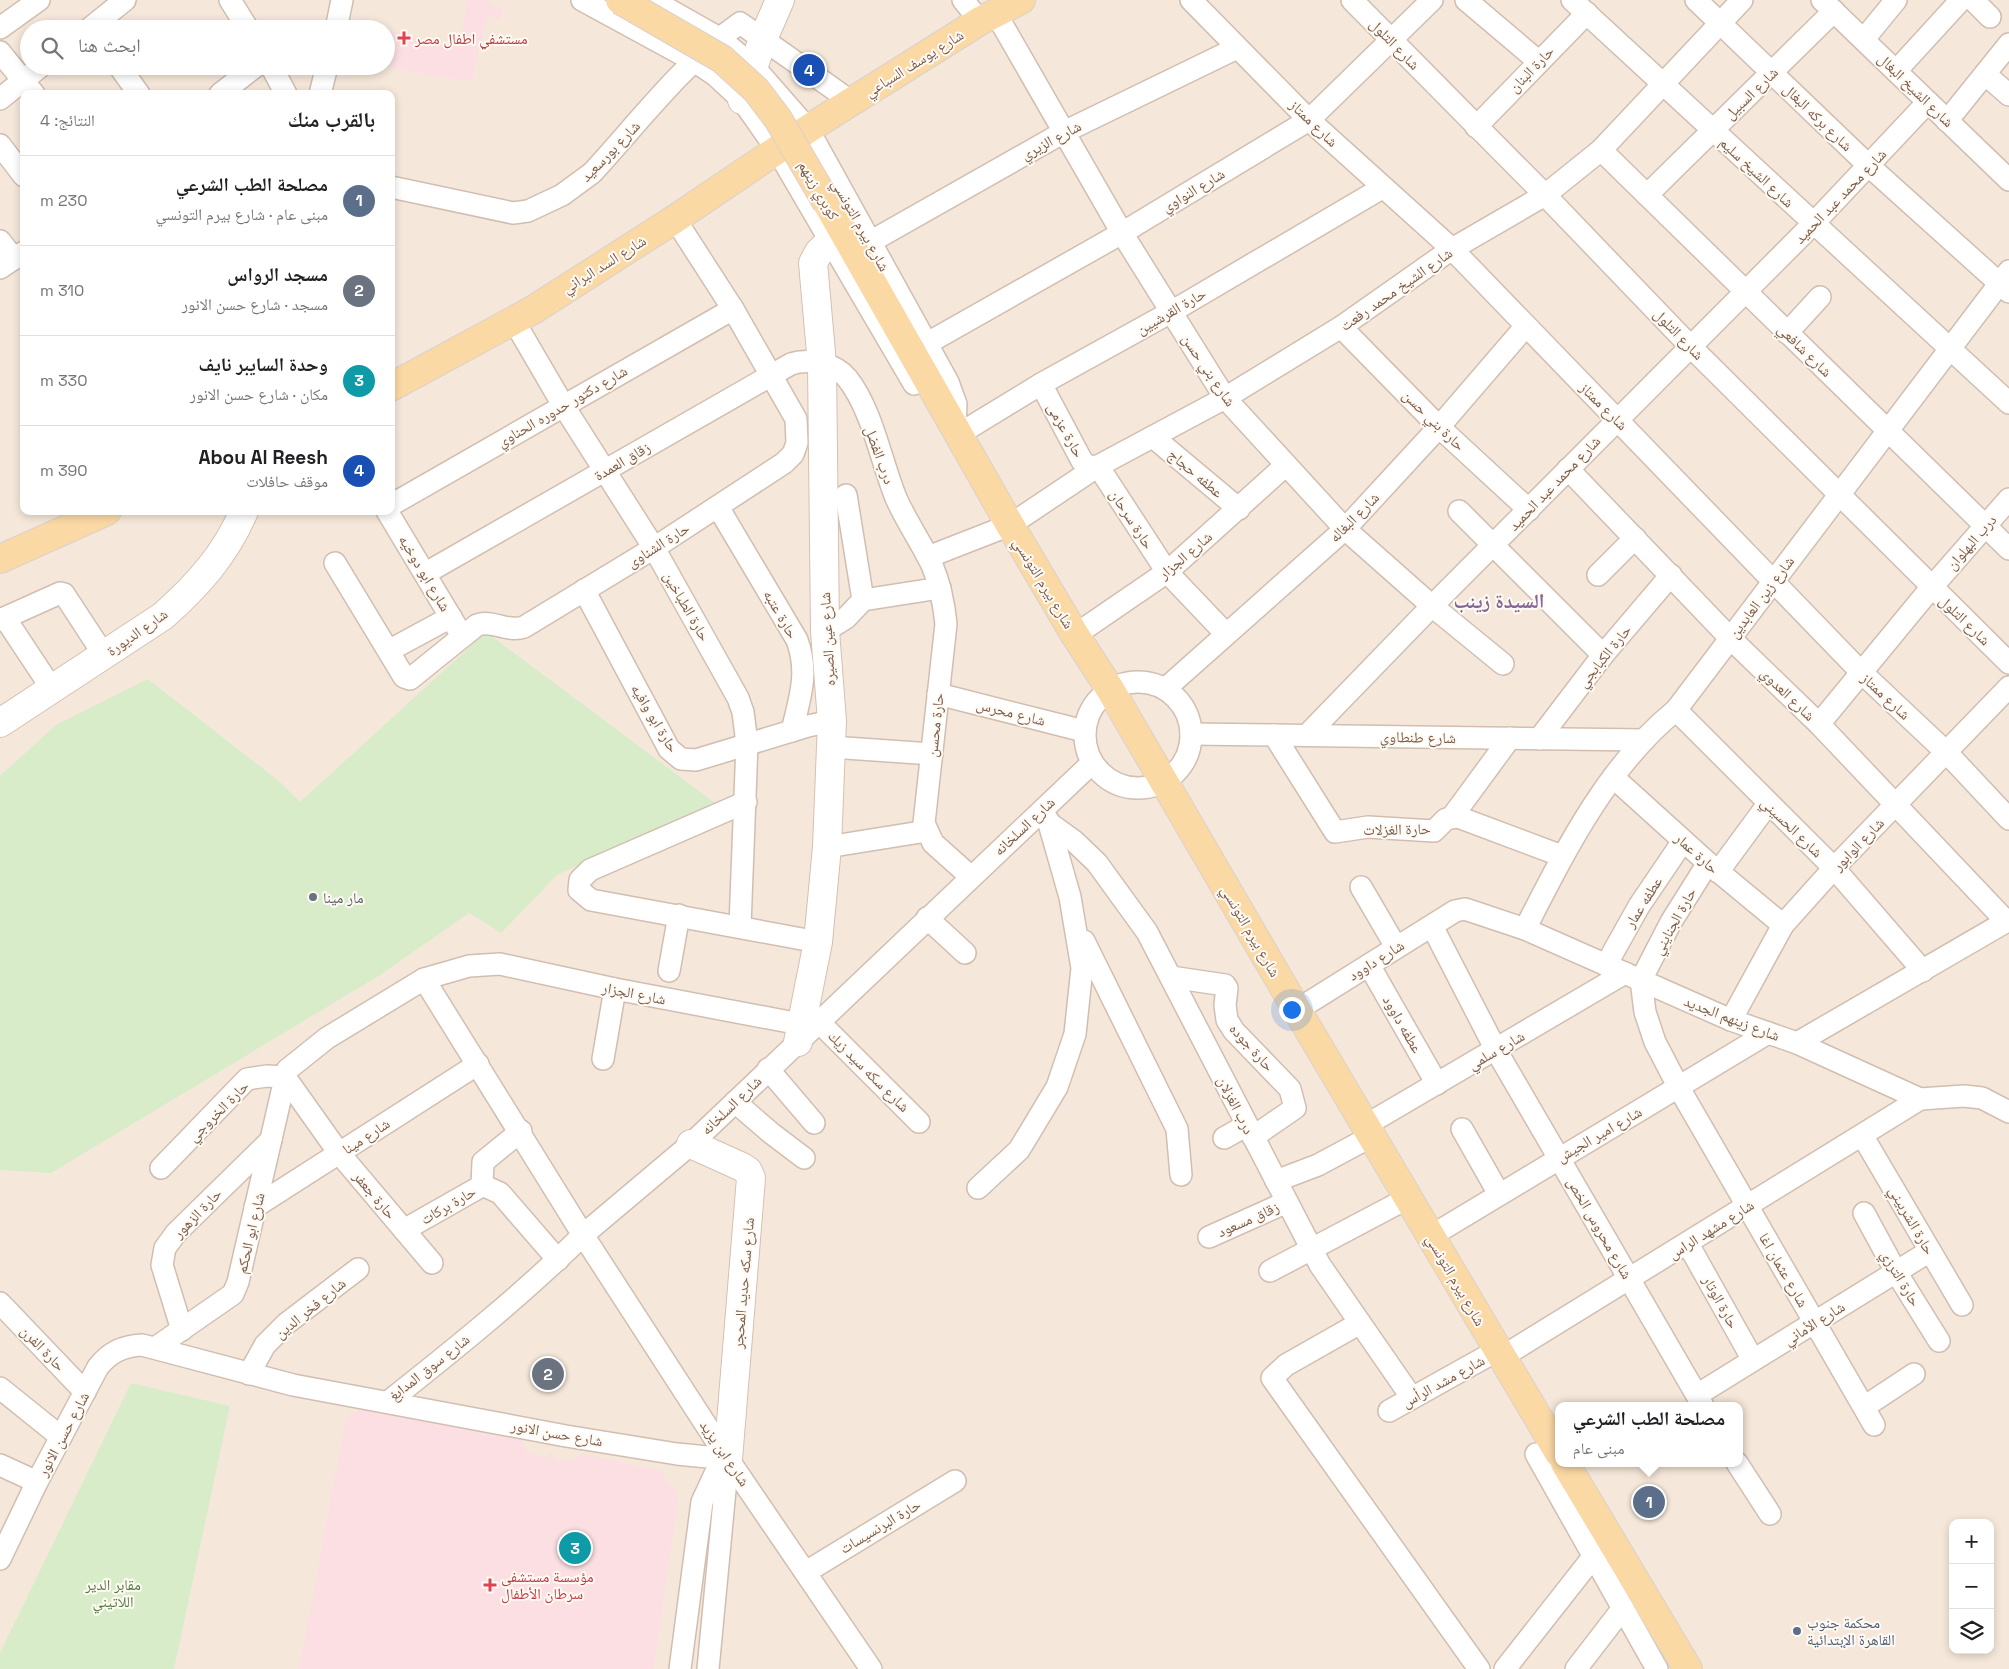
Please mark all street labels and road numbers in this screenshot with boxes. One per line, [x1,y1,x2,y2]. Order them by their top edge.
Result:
street label: شارع التلول [1365,14,1424,74]
street label: شارع يوسف السباعي [861,25,969,103]
street label: حارة البنان [1504,42,1559,97]
street label: شارع الشيخ البغال [1873,49,1958,132]
street label: شارع السبيل [1720,63,1783,124]
street label: شارع بركه البغال [1779,79,1857,156]
street label: شارع ممتاز [1284,94,1342,152]
street label: شارع بورسعيد [576,116,645,186]
street label: شارع الزيري [1018,116,1086,166]
street label: شارع الشيخ سليم [1715,133,1798,212]
street label: شارع محمد عبد الحميد [1790,144,1891,248]
street label: كوبري زينهم [792,157,844,225]
street label: شارع النواوي [1158,164,1230,219]
street label: شارع بيرم التونسي [825,175,894,276]
street label: شارع السد البراني [559,231,651,300]
street label: شارع الشيخ محمد رفعت [1336,243,1457,336]
street label: حارة القرشيين [1133,283,1210,339]
street label: شارع التلول [1649,304,1708,364]
street label: شارع شافعي [1772,319,1836,383]
street label: شارع بني حسن [1176,330,1240,412]
street label: شارع دكتور حدوره الحناوي [493,361,632,454]
street label: شارع ممتاز [1575,377,1632,435]
street label: حارة بني حسن [1397,385,1470,457]
street label: حارة عزمى [1042,399,1089,462]
street label: درب الفضل [860,423,899,487]
street label: شارع محمد عبد الحميد [1504,431,1605,535]
street label: زقاق العمدة [590,437,654,486]
street label: عطفه حجاج [1164,444,1228,503]
street label: حارة سرحان [1105,486,1159,553]
street label: شارع البغاله [1325,488,1384,547]
street label: درب البهلوان [1942,510,2001,574]
street label: حارة الشناوى [623,518,694,573]
street label: شارع الجزار [1153,527,1217,584]
street label: شارع ابو دوخيه [394,531,455,615]
street label: شارع بيرم التونسي [1007,534,1079,633]
street label: شارع زين العابدين [1724,552,1799,642]
street label: حارة الطباخين [659,568,715,645]
street label: حارة عتبه [759,586,803,642]
street label: شارع عين الصيره [815,591,840,686]
street label: شارع التلول [1935,591,1995,650]
street label: شارع الديورة [103,604,172,661]
street label: حارة الكبابجي [1573,620,1638,693]
street label: شارع العدوي [1755,663,1819,727]
street label: شارع ممتاز [1856,668,1915,724]
street label: حارة ابو وافيه [627,680,683,756]
street label: حارة محسن [922,691,949,758]
street label: شارع محرس [974,694,1048,731]
street label: شارع طنطاوي [1380,727,1456,750]
street label: شارع السلخانه [989,793,1060,860]
street label: شارع الحسيني [1755,793,1827,863]
street label: شارع الوابور [1827,813,1889,876]
street label: حارة الغزلات [1363,819,1431,839]
street label: حارة عمار [1670,828,1723,878]
street label: عطفه عمار [1619,873,1666,932]
street label: شارع بيرم التونسي [1215,882,1285,982]
street label: حارة الجنايني [1648,884,1703,959]
street label: شارع داوود [1345,935,1408,985]
street label: شارع الجزار [599,977,668,1009]
street label: شارع زينهم الجديد [1681,991,1783,1046]
street label: عطفه داوود [1379,992,1427,1057]
street label: حارة جوده [1226,1019,1279,1075]
street label: شارع سكه سيد زيك [823,1026,914,1117]
street label: شارع سلمي [1464,1026,1529,1076]
street label: شارع السلخانه [697,1071,766,1139]
street label: درب الغزلان [1212,1073,1259,1138]
street label: حارة الخروجي [183,1076,255,1148]
street label: شارع امير الجيش [1553,1102,1646,1167]
street label: شارع مينا [339,1114,394,1159]
street label: حارة جعفر [349,1166,401,1223]
street label: شارع محروس الخص [1562,1174,1637,1283]
street label: حارة بركات [417,1181,480,1228]
street label: حارة الشربيني [1882,1182,1939,1259]
street label: حارة الزهور [168,1184,226,1243]
street label: شارع ابو الحكم [231,1191,270,1276]
street label: شارع مشهد الراس [1665,1195,1758,1264]
street label: زقاق مسعود [1214,1197,1282,1242]
street label: شارع سكه حديد المحجر [728,1217,759,1350]
street label: شارع عثمان اغا [1754,1229,1813,1311]
street label: شارع بيرم التونسي [1420,1231,1490,1331]
street label: حارة الترزي [1874,1246,1925,1311]
street label: حارة الوتار [1698,1271,1743,1332]
street label: شارع فخر الدين [270,1273,350,1343]
street label: شارع الأماني [1780,1297,1850,1352]
street label: حارة الفرن [16,1321,70,1376]
street label: شارع سوق المدابغ [385,1329,474,1405]
street label: شارع مشد الرأس [1398,1350,1488,1412]
street label: شارع حسن الانور [32,1388,94,1481]
street label: شارع حسن الانور [509,1415,604,1451]
street label: شارع ابن يزيد [695,1416,754,1491]
street label: حارة البرنسيسات [836,1494,924,1558]

